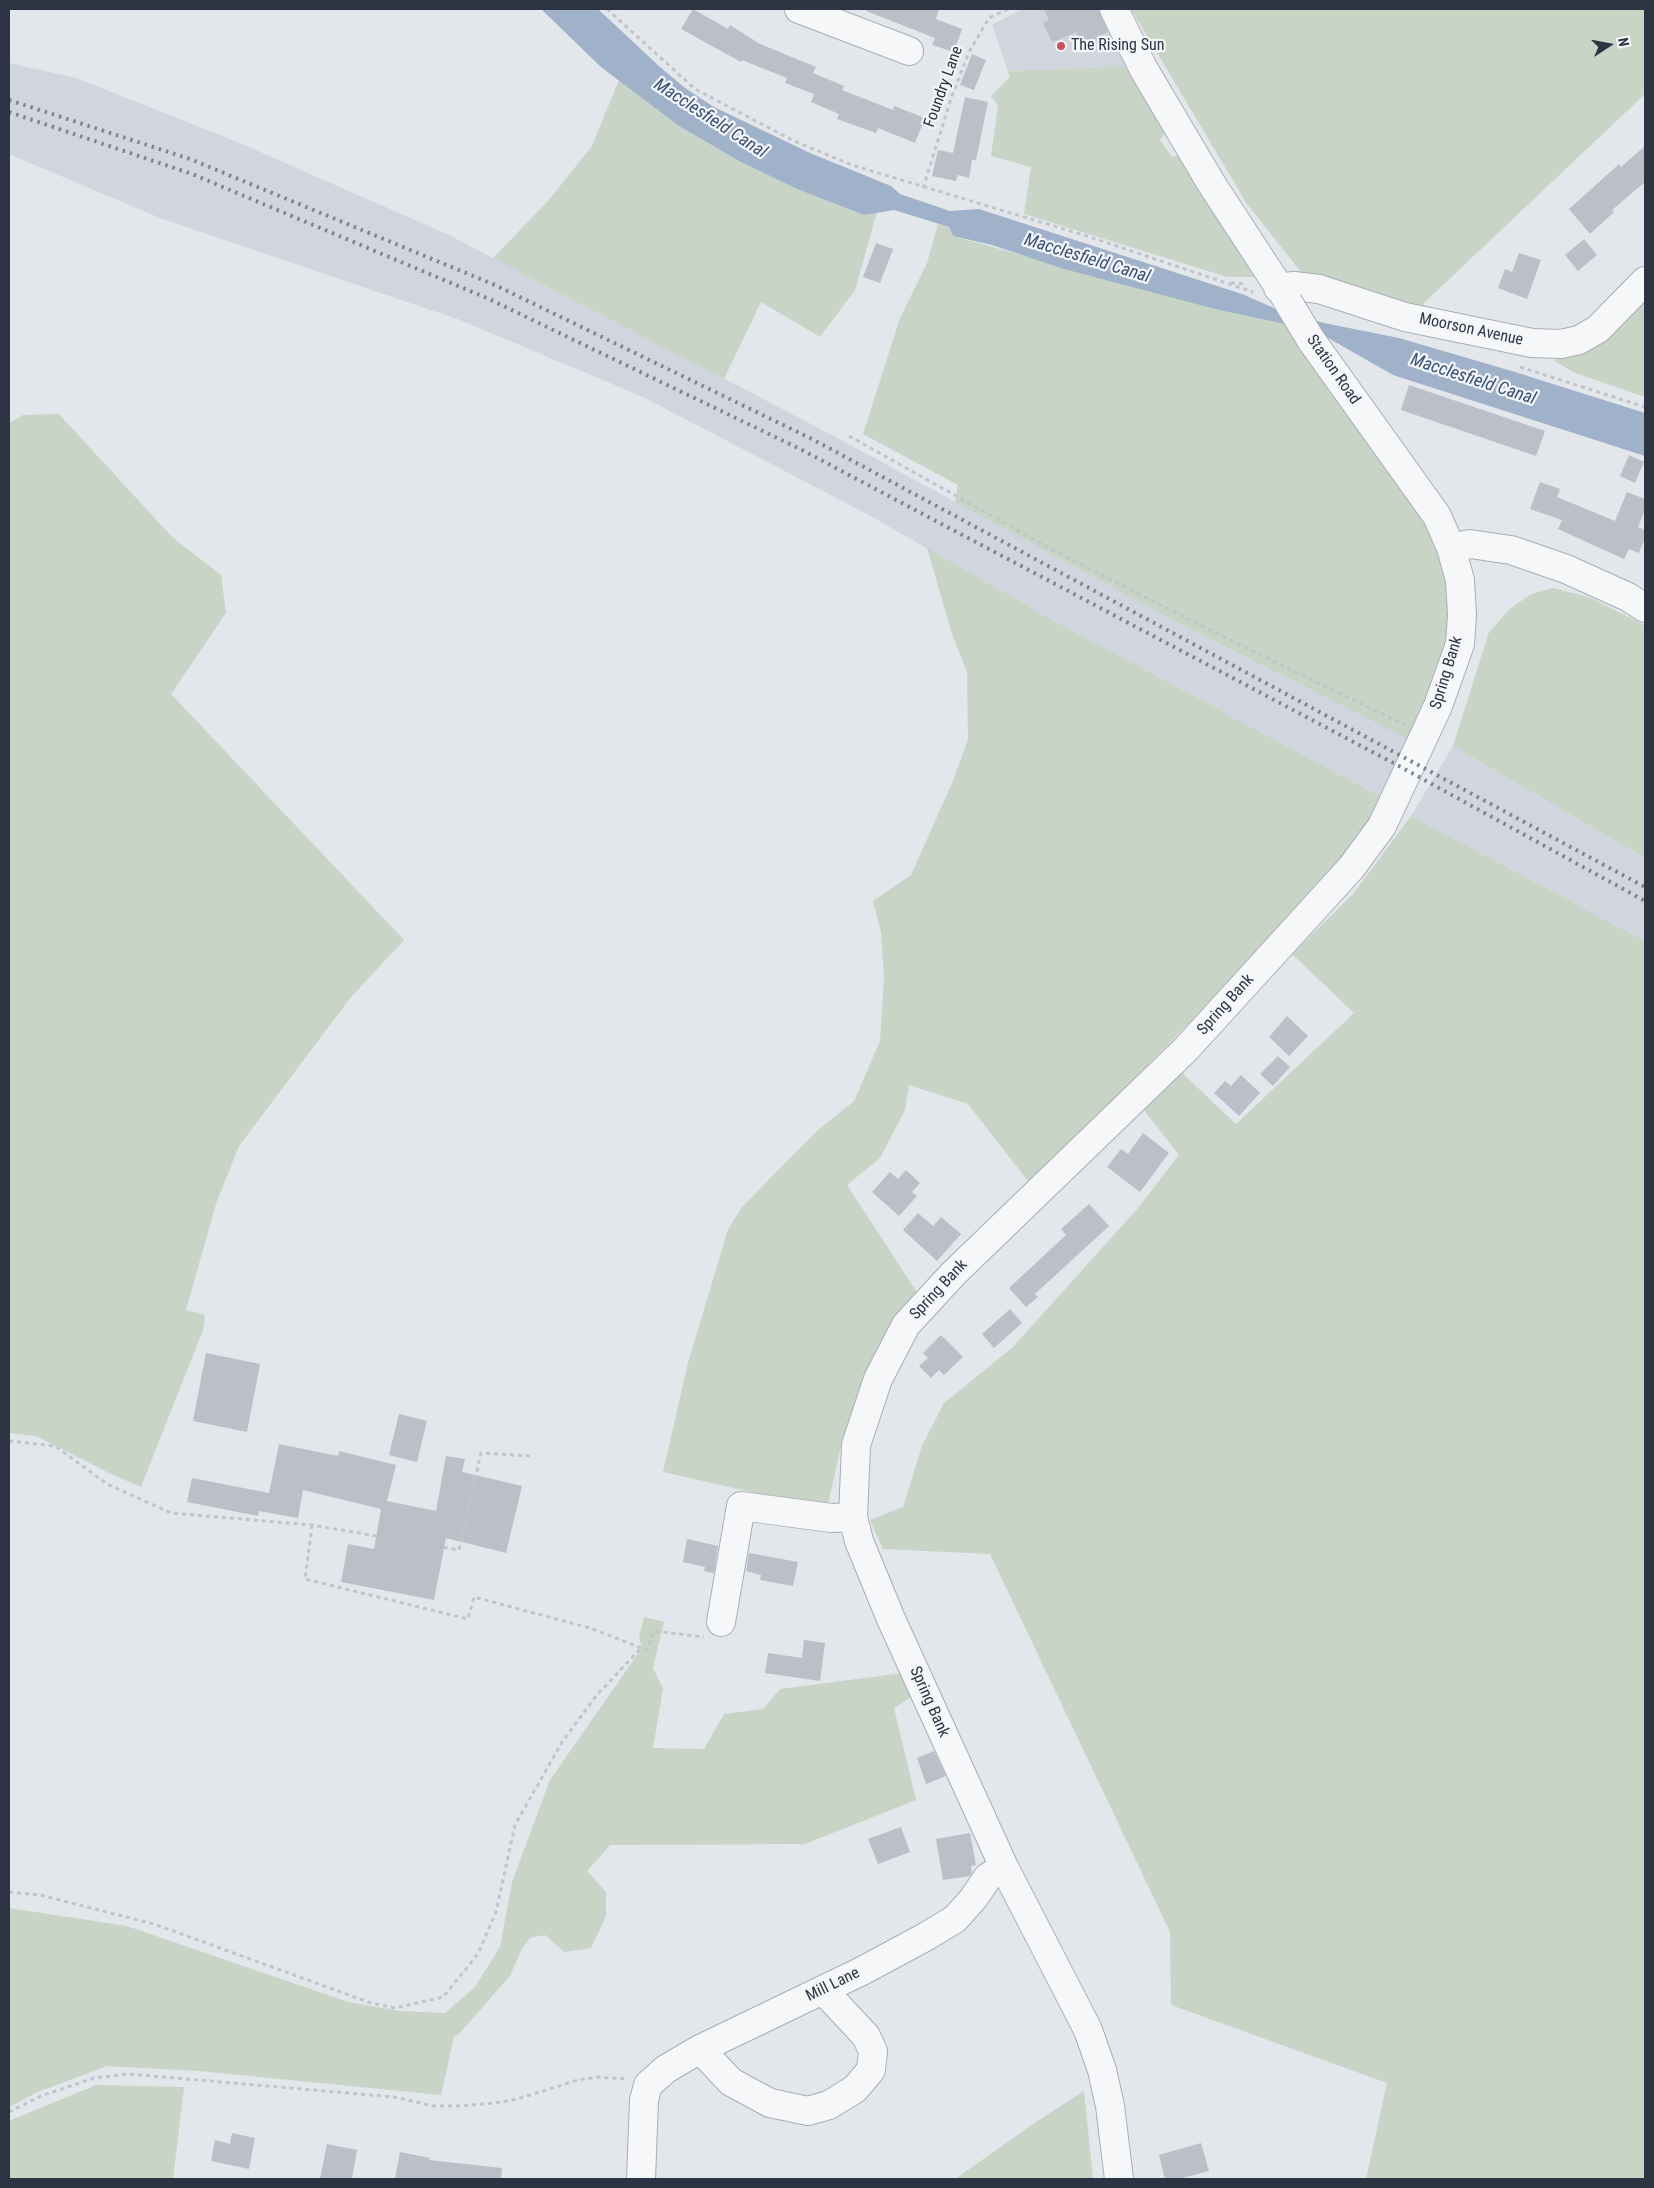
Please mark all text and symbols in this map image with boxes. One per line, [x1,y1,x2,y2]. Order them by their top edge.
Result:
north arrow [1584,20,1634,70]
place label: The Rising Sun [1071,36,1164,56]
text: N [1615,36,1632,48]
marker: The Rising Sun [1055,40,1067,52]
street label: Foundry Lane [920,44,968,130]
water label: Macclesfield Canal [649,74,771,164]
water label: Macclesfield Canal [1021,230,1153,288]
street label: Moorson Avenue [1417,310,1525,350]
street label: Station Road [1302,331,1364,409]
water label: Macclesfield Canal [1408,350,1538,410]
street label: Spring Bank [1427,634,1467,712]
street label: Spring Bank [1194,971,1258,1039]
street label: Spring Bank [906,1256,972,1324]
street label: Spring Bank [905,1664,953,1740]
street label: Mill Lane [803,1964,863,2006]

